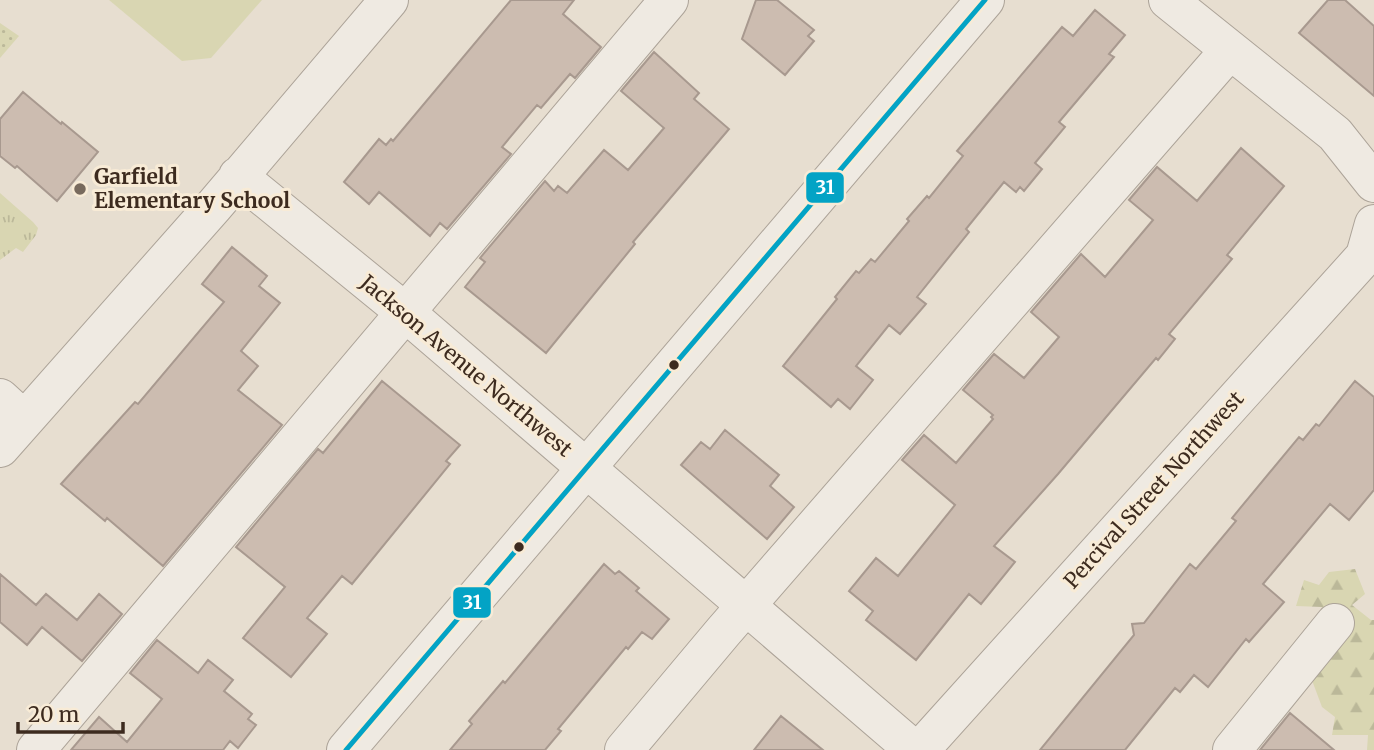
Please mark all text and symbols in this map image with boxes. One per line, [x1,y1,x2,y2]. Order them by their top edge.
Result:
place label: Garfield Elementary School [94,163,290,214]
line badge: 31 [805,171,845,204]
text: 31 [816,175,835,199]
marker: Garfield Elementary School [72,181,88,197]
street label: Jackson Avenue Northwest [354,268,578,462]
unlabelled marker [667,358,681,372]
street label: Percival Street Northwest [1058,385,1249,594]
unlabelled marker [512,540,526,554]
line badge: 31 [452,586,492,619]
text: 31 [463,590,482,614]
scale bar [18,690,122,734]
text: 20 m [28,701,80,728]

